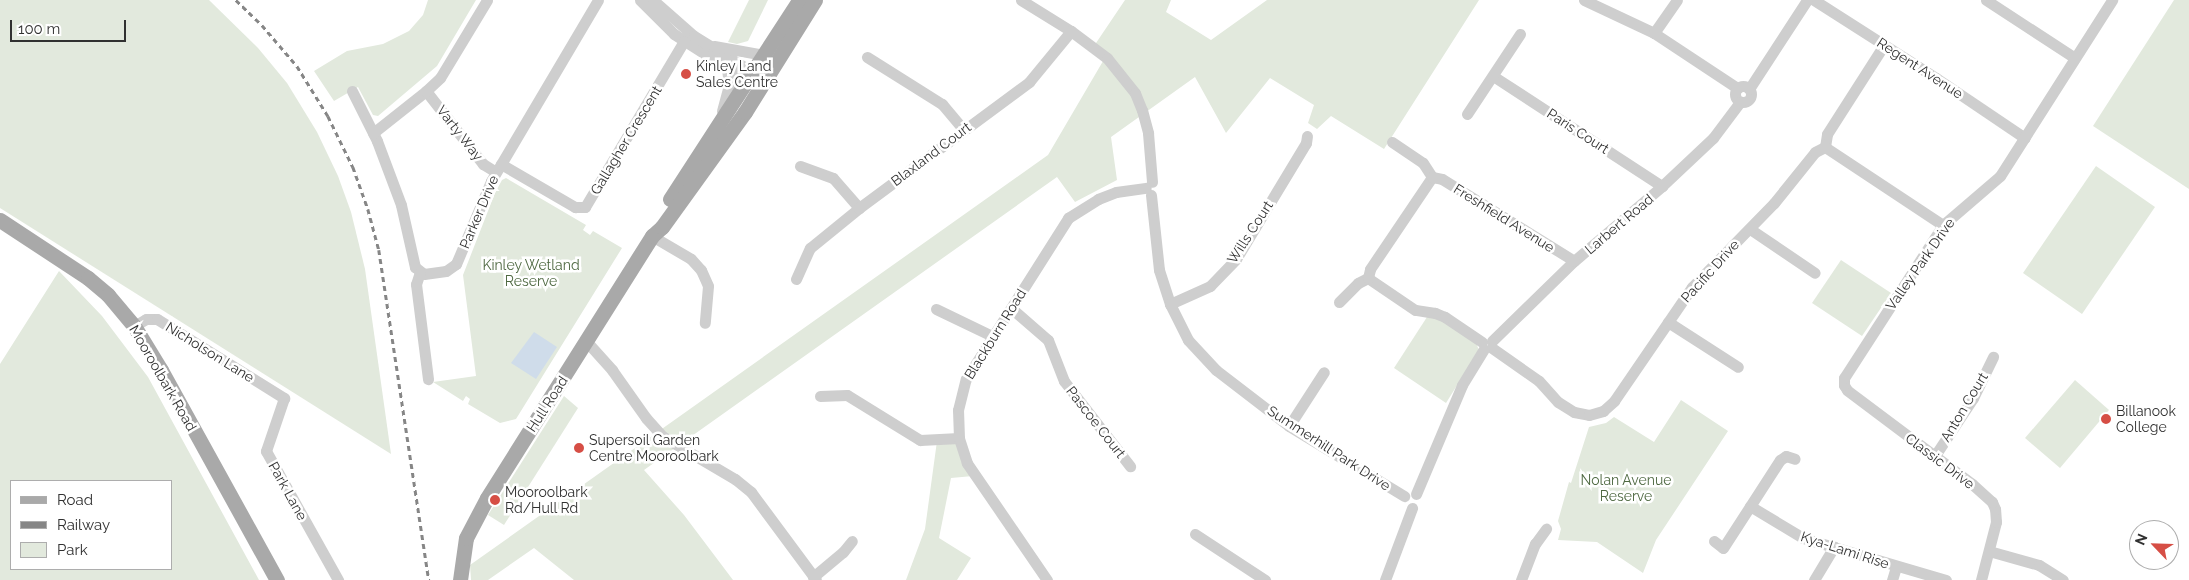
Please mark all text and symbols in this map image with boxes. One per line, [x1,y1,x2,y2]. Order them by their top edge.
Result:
scale bar [12,10,129,42]
text: 100 m [18,20,60,38]
street label: Regent Avenue [1874,34,1966,102]
place label: Kinley Land Sales Centre [696,58,778,90]
marker: Kinley Land Sales Centre [680,68,692,80]
street label: Gallagher Crescent [587,82,665,198]
street label: Varty Way [433,102,487,164]
street label: Paris Court [1544,105,1612,157]
street label: Blaxland Court [888,119,974,189]
street label: Parker Drive [456,173,502,251]
street label: Freshfield Avenue [1450,180,1558,256]
street label: Larbert Road [1581,190,1657,258]
street label: Wills Court [1223,197,1277,267]
street label: Valley Park Drive [1882,215,1958,313]
street label: Pacific Drive [1677,236,1743,306]
park label: Kinley Wetland Reserve [482,257,580,290]
street label: Blackburn Road [961,286,1029,382]
street label: Nicholson Lane [163,318,257,386]
street label: Mooroolbark Road [126,322,200,434]
street label: Anton Court [1937,369,1991,445]
street label: Hull Road [523,373,571,435]
street label: Pascoe Court [1063,383,1129,461]
street label: Summerhill Park Drive [1264,402,1394,494]
place label: Billanook College [2116,403,2176,436]
marker: Billanook College [2100,413,2112,425]
street label: Classic Drive [1902,430,1978,492]
place label: Supersoil Garden Centre Mooroolbark [589,432,719,464]
marker: Supersoil Garden Centre Mooroolbark [573,442,585,454]
street label: Park Lane [265,459,311,523]
park label: Nolan Avenue Reserve [1580,472,1672,504]
legend [10,480,172,570]
place label: Mooroolbark Rd/Hull Rd [505,484,588,516]
text: Road [57,491,93,509]
marker: Mooroolbark Rd/Hull Rd [489,494,501,506]
text: Railway [57,516,110,534]
north arrow [2129,520,2179,570]
street label: Kya-Lami Rise [1799,528,1891,572]
text: N [2132,531,2151,547]
text: Park [57,541,88,559]

